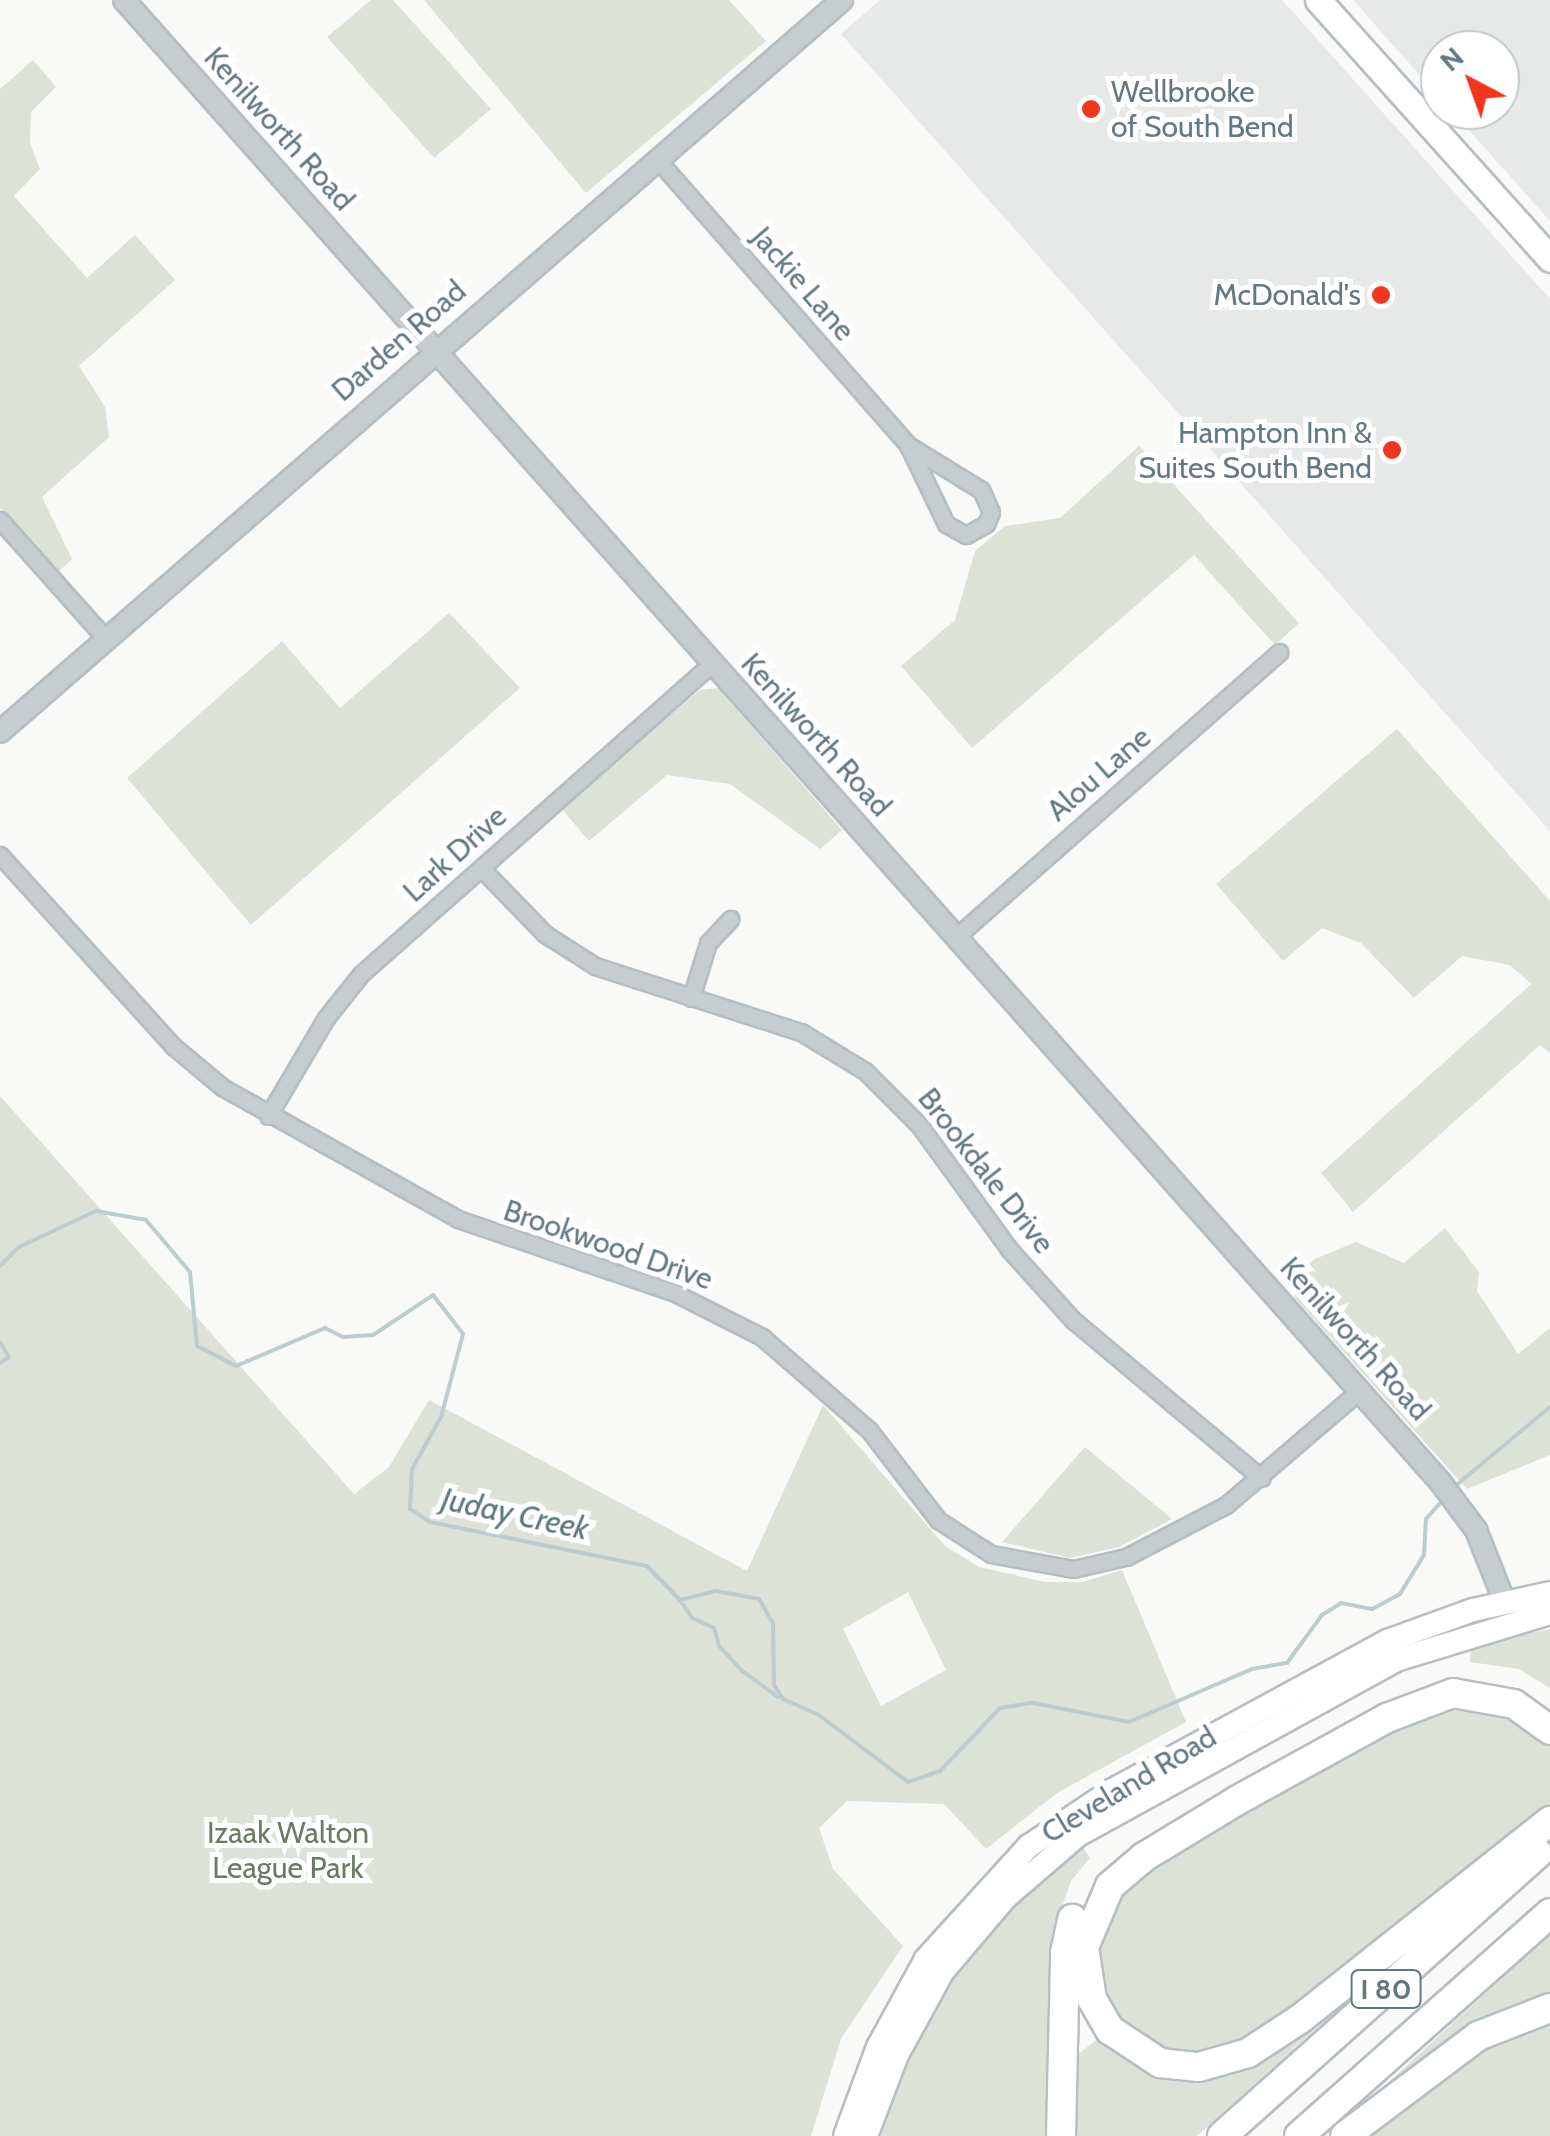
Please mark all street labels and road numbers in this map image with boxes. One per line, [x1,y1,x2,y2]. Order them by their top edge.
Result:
street label: Kenilworth Road [196,40,362,218]
street label: Jackie Lane [744,220,862,348]
street label: Darden Road [325,273,473,409]
street label: Kenilworth Road [733,646,899,824]
street label: Alou Lane [1040,719,1158,829]
street label: Lark Drive [396,798,514,910]
street label: Brookdale Drive [910,1081,1062,1261]
street label: Brookwood Drive [499,1192,717,1298]
street label: Kenilworth Road [1272,1250,1438,1428]
street label: Cleveland Road [1035,1719,1223,1851]
road number: I 80 [1348,1966,1424,2012]

